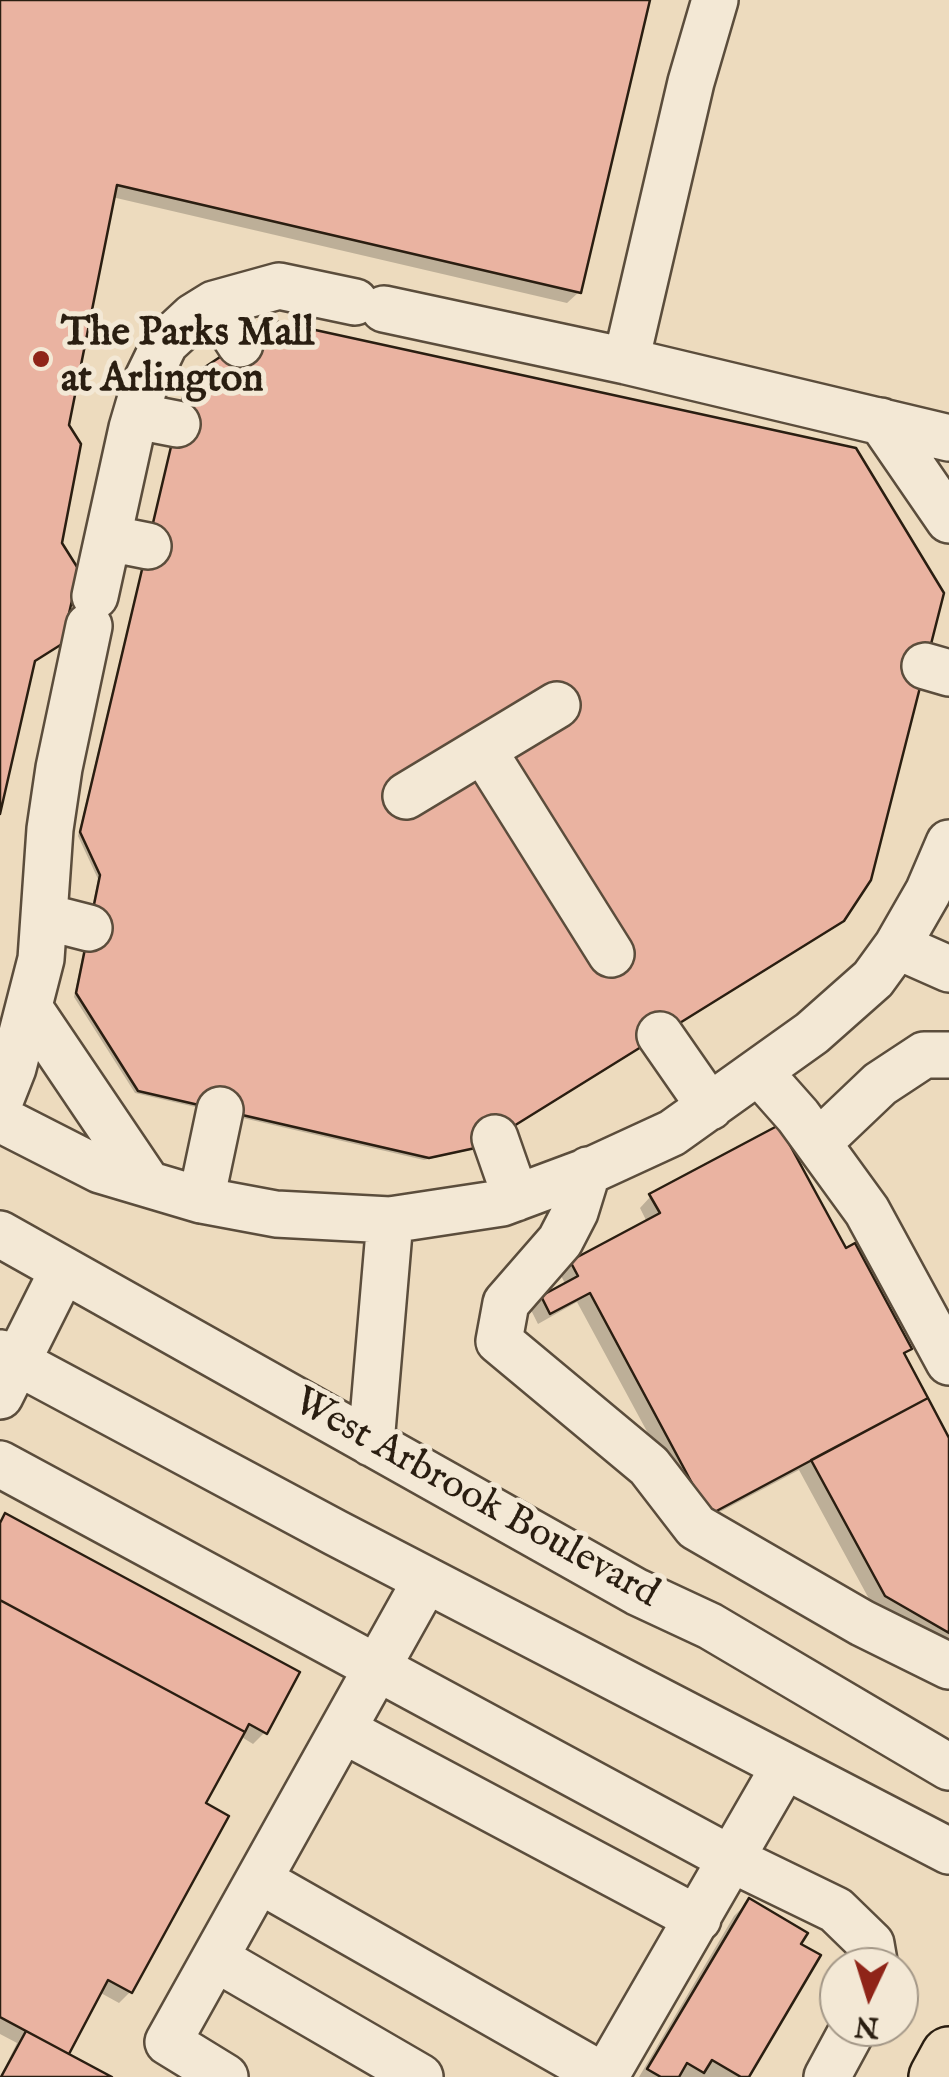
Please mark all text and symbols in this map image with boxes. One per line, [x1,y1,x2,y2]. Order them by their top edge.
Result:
place label: The Parks Mall at Arlington [61,312,314,406]
marker: The Parks Mall at Arlington [30,348,52,370]
street label: West Arbrook Boulevard [284,1380,666,1620]
north arrow [819,1947,919,2047]
text: N [854,2007,880,2044]

